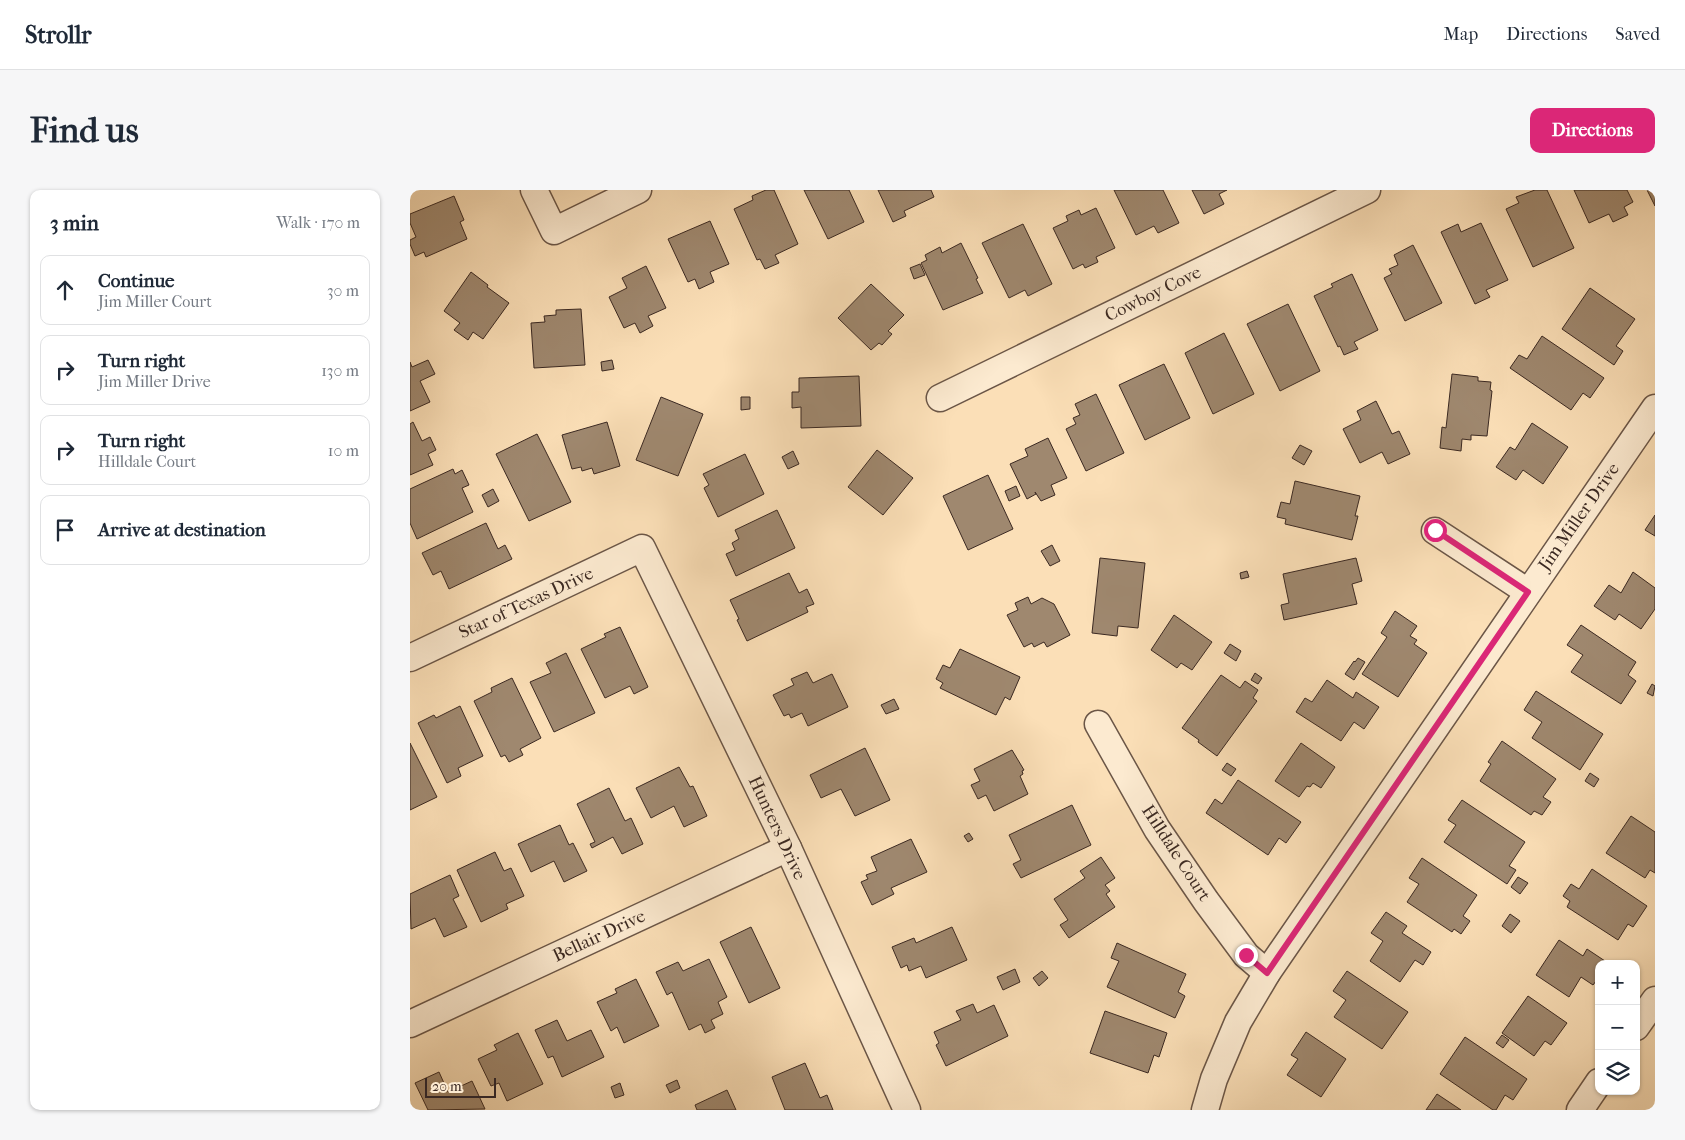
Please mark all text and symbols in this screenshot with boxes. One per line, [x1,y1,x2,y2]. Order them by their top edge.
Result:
text: Strollr [25,21,92,49]
text: Map [1444,24,1478,45]
text: Directions [1506,24,1587,45]
text: Saved [1615,24,1660,45]
button: Directions [1530,108,1655,153]
text: Find us [30,110,139,151]
text: 3 min [50,211,99,235]
text: Walk · 170 m [276,213,360,232]
street label: Cowboy Cove [1102,262,1205,326]
text: Continue [98,270,174,292]
icon: ahead [51,276,79,304]
text: 30 m [327,281,359,300]
text: Jim Miller Court [98,292,212,311]
text: Turn right [98,350,185,372]
icon: right [51,356,79,384]
text: 130 m [321,361,359,380]
text: Jim Miller Drive [98,372,211,391]
text: Turn right [98,430,185,452]
icon: right [51,436,79,464]
text: 10 m [328,441,359,460]
text: Hilldale Court [98,452,196,471]
street label: Jim Miller Drive [1533,459,1624,577]
icon: arrive [51,516,79,544]
text: Arrive at destination [98,519,266,541]
route start [1424,519,1447,542]
street label: Star of Texas Drive [455,563,597,643]
street label: Hunters Drive [744,773,810,883]
street label: Hilldale Court [1137,801,1215,906]
street label: Bellair Drive [549,905,649,967]
route end [1235,944,1258,967]
map controls [1595,960,1640,1095]
button: + [1595,960,1640,1005]
button: − [1595,1005,1640,1050]
button: layers [1595,1050,1640,1095]
scale bar [425,1075,496,1098]
text: 20 m [432,1078,462,1095]

